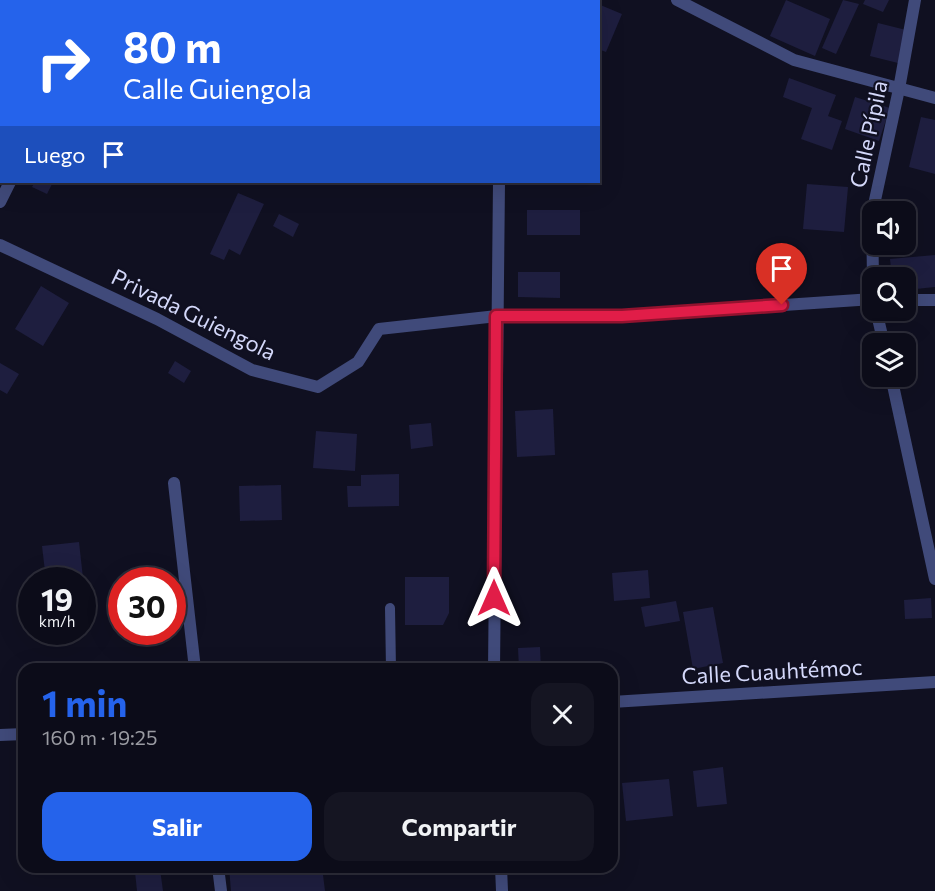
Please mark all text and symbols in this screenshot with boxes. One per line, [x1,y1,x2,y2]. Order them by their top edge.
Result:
text: 80 m [123,20,222,72]
icon: right [24,24,102,102]
text: Calle Guiengola [123,72,312,105]
street label: Calle Pípila [843,78,893,190]
icon: arrive [97,138,130,171]
text: Luego [24,141,85,168]
map controls [862,201,916,387]
button: sound [862,201,916,255]
pin [756,243,807,305]
icon: arrive [765,252,798,285]
street label: Privada Guiengola [107,263,281,365]
button: search [862,267,916,321]
button: layers [862,333,916,387]
position arrow [462,566,526,630]
speed limit sign: 30 [108,567,186,645]
text: 19 [41,580,73,617]
text: km/h [39,612,75,630]
street label: Calle Cuauhtémoc [681,653,863,689]
text: 1 min [42,680,127,724]
button: close [531,683,594,746]
text: 160 m · 19:25 [42,725,157,749]
button: Salir [42,792,312,861]
button: Compartir [324,792,594,861]

